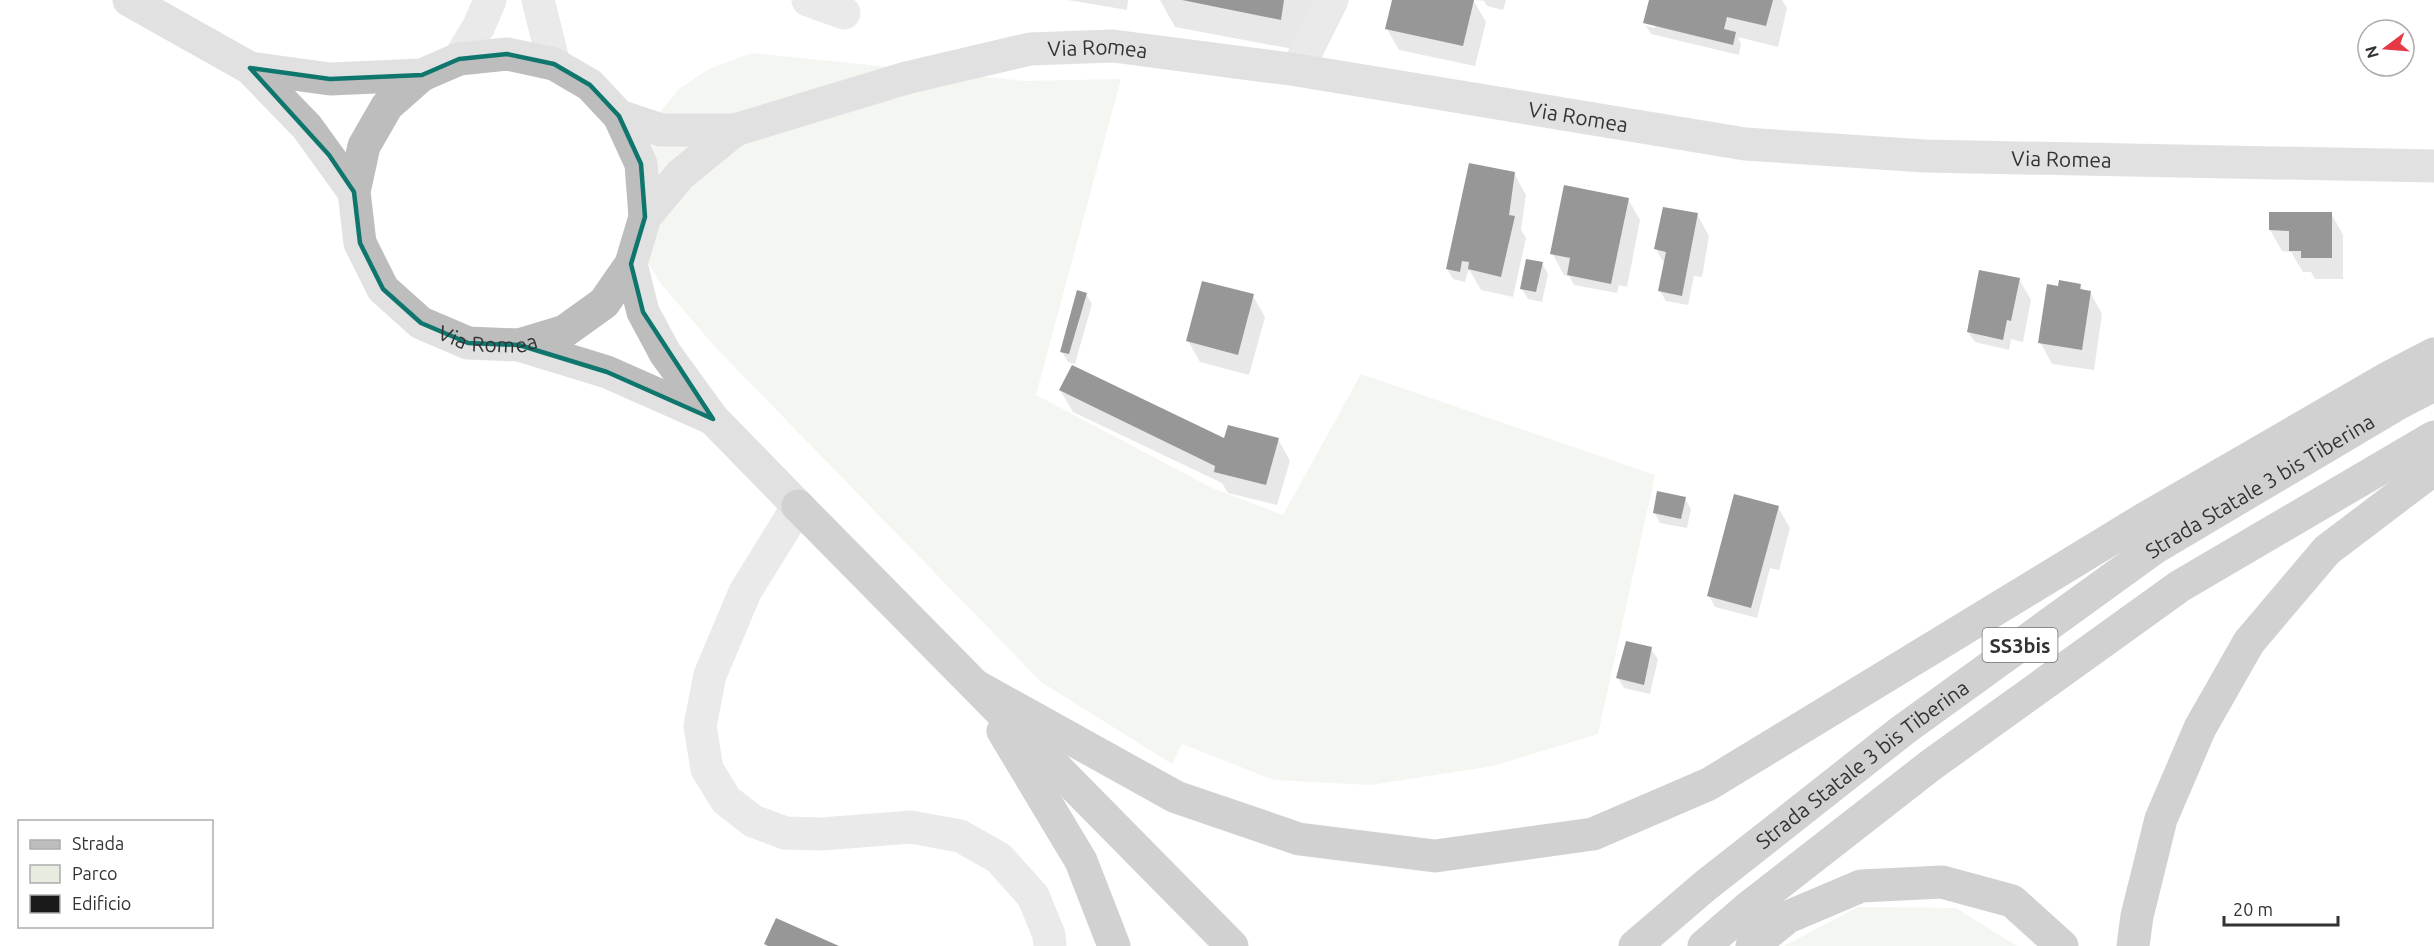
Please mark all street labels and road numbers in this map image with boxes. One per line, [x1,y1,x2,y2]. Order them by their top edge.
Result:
street label: Via Romea [1047,33,1149,62]
street label: Via Romea [1527,96,1630,136]
street label: Via Romea [2011,146,2112,172]
street label: Via Romea [435,320,540,358]
street label: Strada Statale 3 bis Tiberina [2140,408,2378,563]
road number: SS3bis [1982,628,2058,662]
street label: Strada Statale 3 bis Tiberina [1751,675,1973,853]

